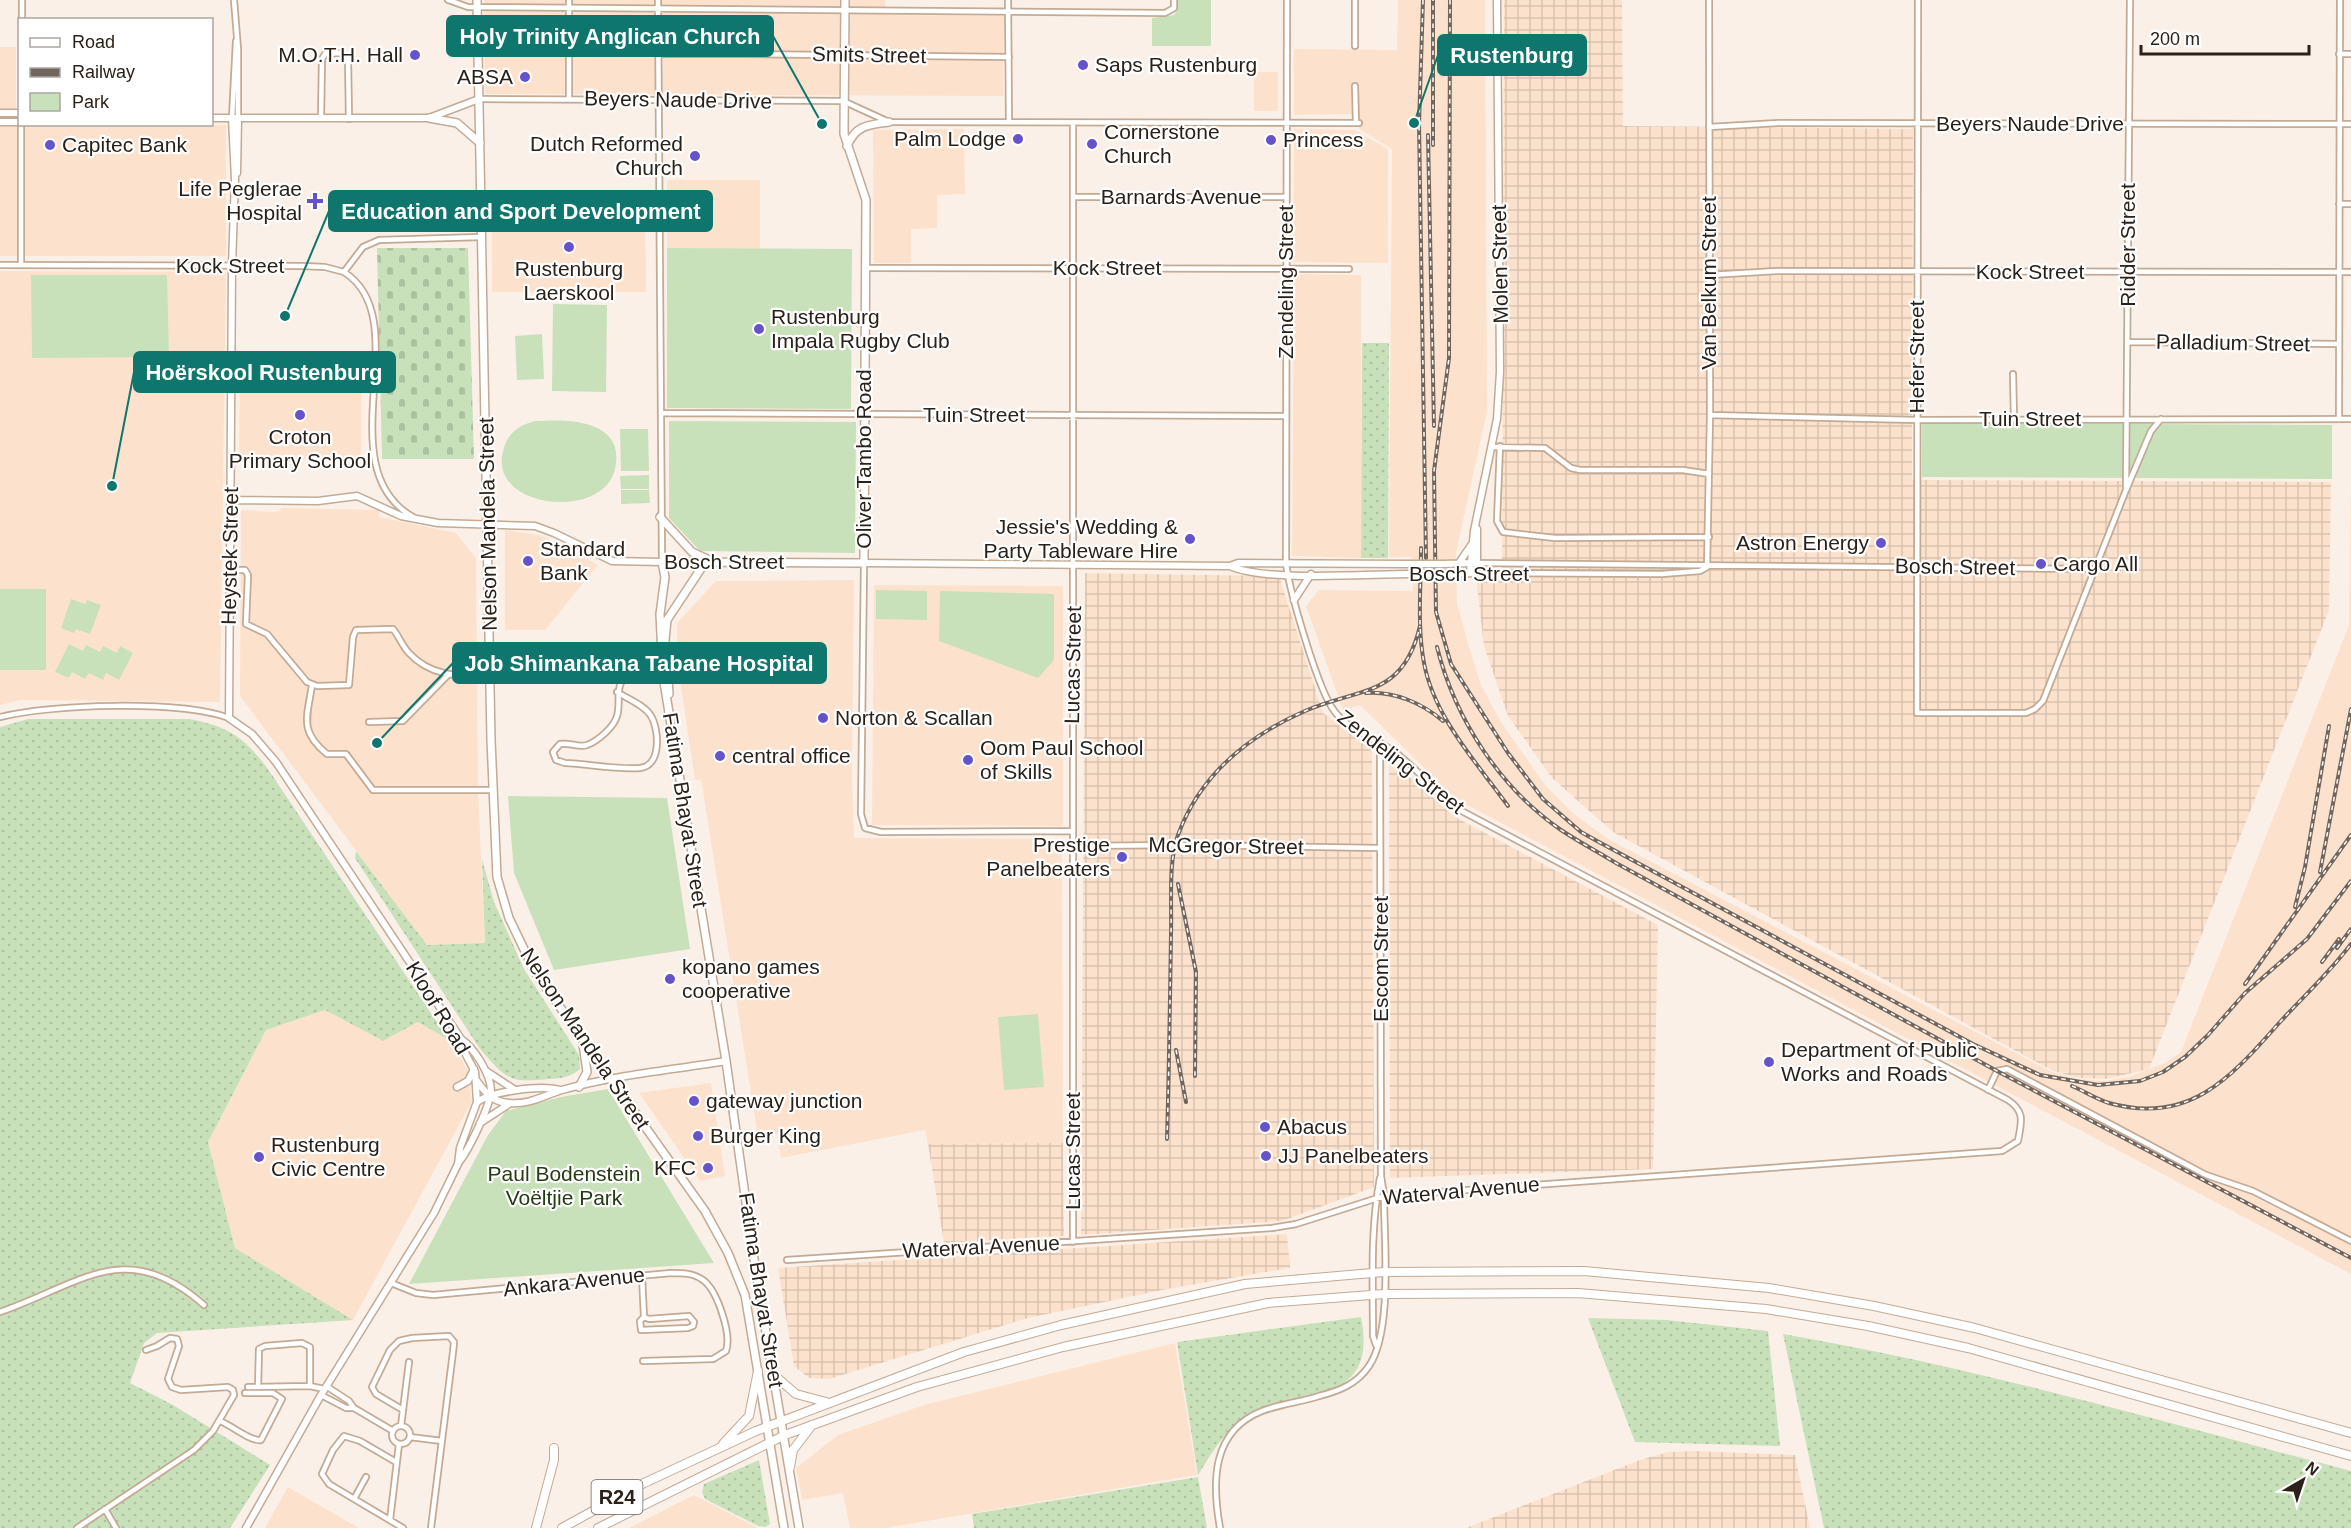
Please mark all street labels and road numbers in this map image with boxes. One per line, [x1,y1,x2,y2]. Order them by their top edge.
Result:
street label: Smits Street [812,42,927,67]
street label: Beyers Naude Drive [584,86,772,113]
street label: Beyers Naude Drive [1936,112,2124,135]
street label: Ridder Street [2116,183,2139,307]
street label: Barnards Avenue [1101,185,1261,208]
street label: Van Belkum Street [1697,196,1720,370]
street label: Molen Street [1487,204,1512,324]
street label: Zendeling Street [1274,205,1297,359]
street label: Kock Street [176,254,284,277]
street label: Kock Street [1053,256,1161,279]
street label: Kock Street [1976,260,2084,283]
street label: Hefer Street [1905,300,1928,414]
street label: Palladium Street [2156,330,2310,355]
street label: Oliver Tambo Road [852,369,875,549]
street label: Tuin Street [923,403,1025,426]
street label: Tuin Street [1979,407,2081,430]
street label: Nelson Mandela Street [474,417,501,631]
street label: Heystek Street [217,487,242,625]
street label: Bosch Street [664,550,784,573]
street label: Bosch Street [1895,554,2015,579]
street label: Bosch Street [1409,562,1529,585]
street label: Lucas Street [1060,606,1085,724]
street label: Zendeling Street [1334,705,1469,818]
street label: Fatima Bhayat Street [659,711,712,909]
street label: McGregor Street [1148,833,1304,858]
street label: Escom Street [1369,896,1392,1022]
street label: Nelson Mandela Street [516,944,655,1134]
street label: Kloof Road [402,957,475,1058]
street label: Lucas Street [1061,1092,1084,1210]
street label: Waterval Avenue [1381,1172,1540,1209]
street label: Fatima Bhayat Street [735,1191,788,1389]
street label: Waterval Avenue [902,1231,1060,1262]
street label: Ankara Avenue [502,1263,646,1300]
road number: R24 [592,1480,642,1514]

